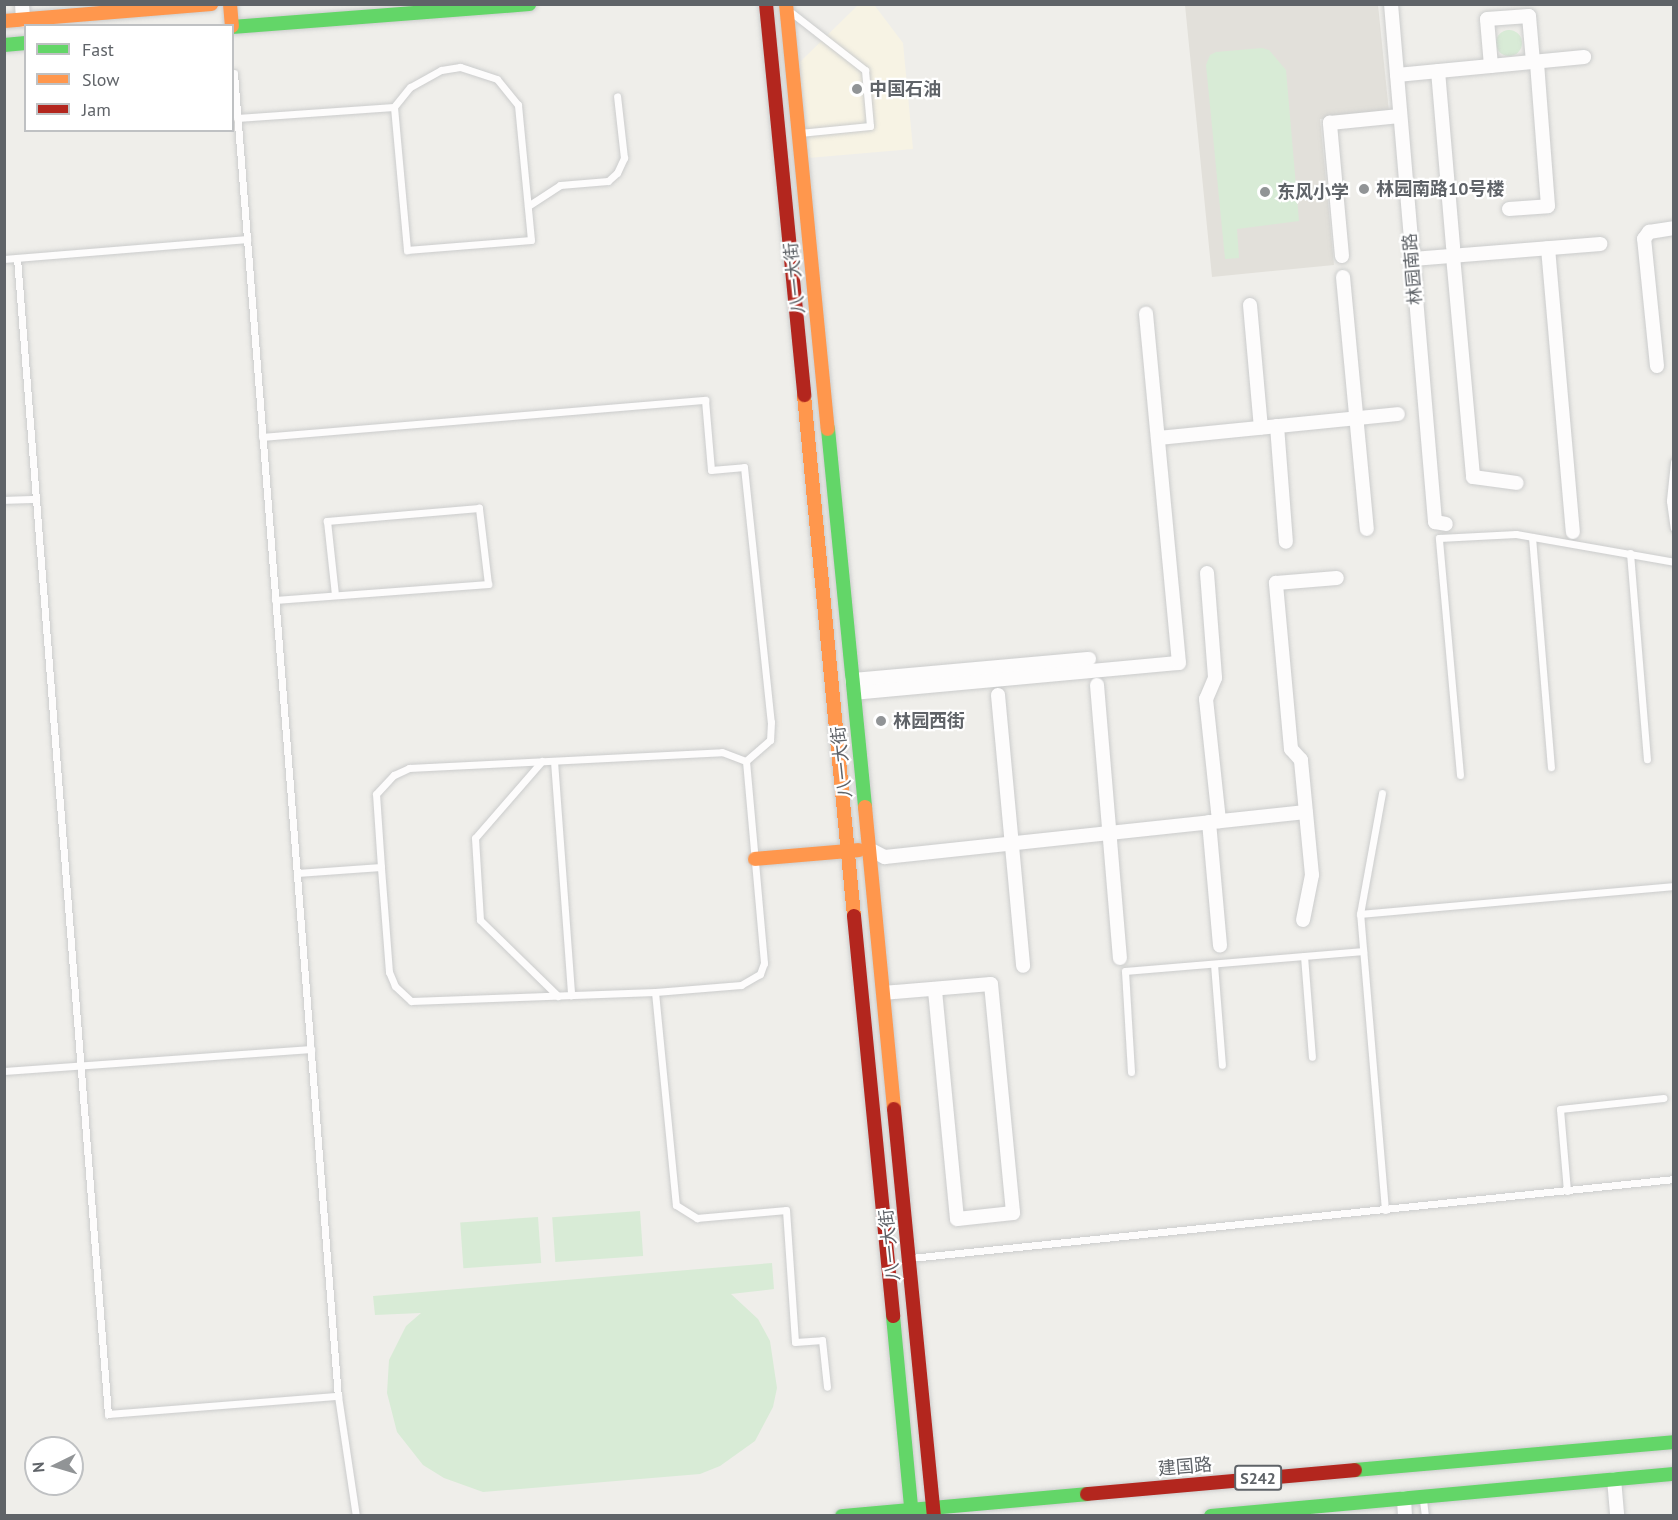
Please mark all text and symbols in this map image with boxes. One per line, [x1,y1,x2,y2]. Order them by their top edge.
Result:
legend [24,24,234,132]
text: Fast [82,38,114,61]
text: Slow [82,68,120,91]
place label: 中国石油 [869,78,941,100]
marker: 中国石油 [850,82,864,96]
text: Jam [82,98,111,121]
place label: 林园南路10号楼 [1376,178,1504,200]
place label: 东风小学 [1277,181,1349,203]
marker: 林园南路10号楼 [1357,182,1371,196]
marker: 东风小学 [1258,185,1272,199]
street label: 林园南路 [1399,232,1427,306]
street label: 八一大街 [780,241,810,315]
place label: 林园西街 [893,710,965,732]
marker: 林园西街 [874,714,888,728]
street label: 八一大街 [827,725,857,799]
street label: 八一大街 [875,1208,905,1282]
north arrow [24,1436,84,1496]
street label: 建国路 [1157,1454,1213,1480]
text: N [28,1461,48,1474]
road number: S242 [1234,1465,1282,1491]

